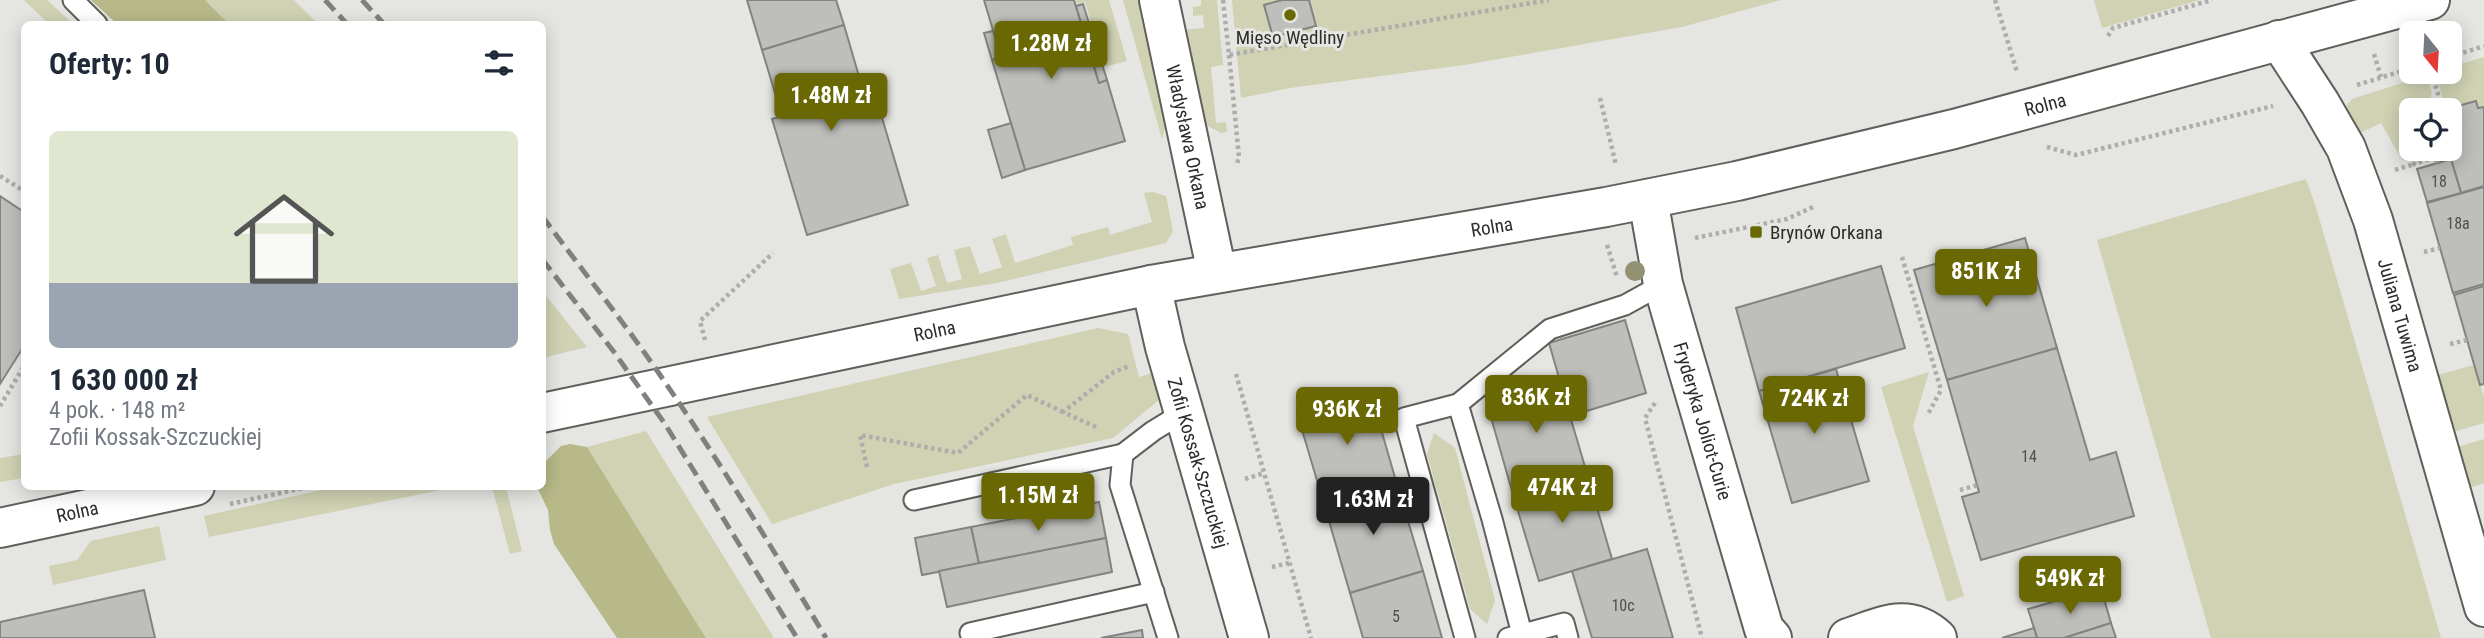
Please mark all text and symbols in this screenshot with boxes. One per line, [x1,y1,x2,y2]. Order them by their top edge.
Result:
marker: Mięso Wędliny [1282,7,1298,23]
north arrow [2399,21,2462,84]
map controls [2399,21,2462,161]
pin: 1.28M zł [979,22,1123,81]
place label: Mięso Wędliny [1236,26,1344,49]
text: 1.28M zł [1010,30,1092,57]
icon: filters [480,44,518,82]
text: Oferty: 10 [49,46,170,81]
street label: Władysława Orkana [1161,63,1214,211]
pin: 1.48M zł [759,74,903,133]
text: 1.48M zł [790,82,872,109]
street label: Rolna [2022,88,2069,121]
button: locate [2399,98,2462,161]
house number: 18 [2431,172,2447,191]
icon: home [221,176,347,302]
street label: Rolna [1469,212,1515,242]
house number: 18a [2446,214,2470,233]
place label: Brynów Orkana [1770,221,1883,244]
marker: Brynów Orkana [1748,224,1764,240]
pin: 851K zł [1921,250,2051,309]
street label: Juliana Tuwima [2373,256,2427,375]
text: 851K zł [1951,258,2021,285]
street label: Rolna [911,315,958,347]
street label: Fryderyka Joliot-Curie [1668,339,1737,503]
text: 1 630 000 zł [49,362,198,397]
street label: Zofii Kossak-Szczuckiej [1162,375,1233,551]
pin: 836K zł [1471,376,1601,435]
pin: 724K zł [1749,376,1879,436]
text: 836K zł [1501,384,1571,411]
text: 724K zł [1779,385,1849,412]
pin: 936K zł [1282,388,1412,447]
text: 936K zł [1312,396,1382,423]
text: 4 pok. · 148 m² [49,397,185,424]
text: Zofii Kossak-Szczuckiej [49,424,262,451]
house number: 14 [2021,447,2037,466]
pin: 474K zł [1497,466,1627,525]
pin: 1.15M zł [966,474,1110,533]
text: 474K zł [1527,474,1597,501]
pin: 1.63M zł [1301,477,1445,537]
text: 1.15M zł [997,482,1079,509]
text: 1.63M zł [1332,486,1414,513]
street label: Rolna [54,496,100,528]
pin: 549K zł [2005,556,2135,616]
text: 549K zł [2035,565,2105,592]
house number: 10c [1611,596,1635,615]
house number: 5 [1392,607,1400,626]

